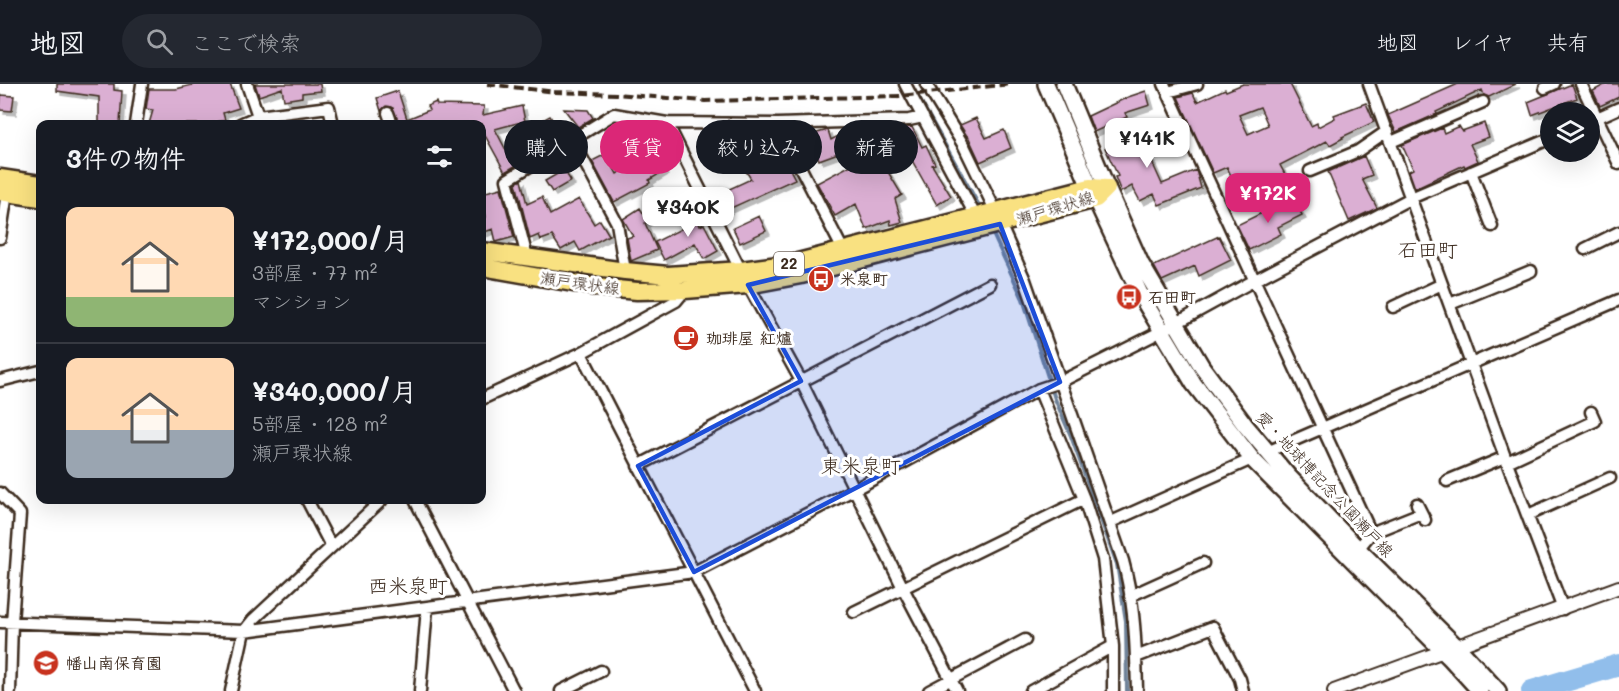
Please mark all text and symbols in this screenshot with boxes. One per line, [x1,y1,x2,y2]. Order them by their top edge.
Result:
search box [122,14,542,68]
text: 地図 [30,24,86,60]
icon: search [143,25,176,58]
text: ここで検索 [191,28,301,57]
text: 地図 [1377,28,1419,55]
text: レイヤ [1452,28,1514,55]
text: 共有 [1547,28,1589,55]
map controls [1540,102,1600,162]
button: layers [1540,102,1600,162]
pin: ¥141K [1105,118,1189,169]
chip: 購入 [504,120,588,174]
chip: 賃貸 [600,120,684,174]
chip: 絞り込み [696,120,822,174]
chip: 新着 [834,120,918,174]
text: ¥141K [1119,124,1175,150]
icon: filters [423,140,456,173]
text: 3件の物件 [66,141,186,175]
pin: ¥172K [1226,173,1310,224]
text: ¥172K [1239,179,1297,205]
street label: 瀬戸環状線 [1014,186,1096,229]
pin: ¥340K [646,187,730,238]
text: ¥340K [656,193,720,219]
text: ¥172,000/月 [252,223,409,257]
icon: home [114,231,186,303]
district label: 石田町 [1398,236,1458,262]
road number: 22 [774,252,804,276]
text: 3部屋 · 77 m² [252,259,377,285]
bus stop icon: 米泉町 [806,264,836,294]
street label: 瀬戸環状線 [539,267,621,298]
place label: 米泉町 [840,268,888,289]
bus stop icon: 石田町 [1114,282,1144,312]
place label: 石田町 [1148,286,1196,307]
text: マンション [252,288,351,314]
cafe icon: 珈琲屋 紅爐 [671,323,701,353]
place label: 珈琲屋 紅爐 [706,327,792,348]
text: ¥340,000/月 [252,374,417,408]
icon: home [114,382,186,454]
street label: 愛・地球博記念公園瀬戸線 [1252,406,1399,561]
text: 5部屋 · 128 m² [252,410,387,436]
text: 瀬戸環状線 [252,439,352,465]
district label: 東米泉町 [821,452,901,478]
district label: 西米泉町 [368,572,448,598]
school or university icon: 幡山南保育園 [31,648,61,678]
place label: 幡山南保育園 [66,652,162,673]

